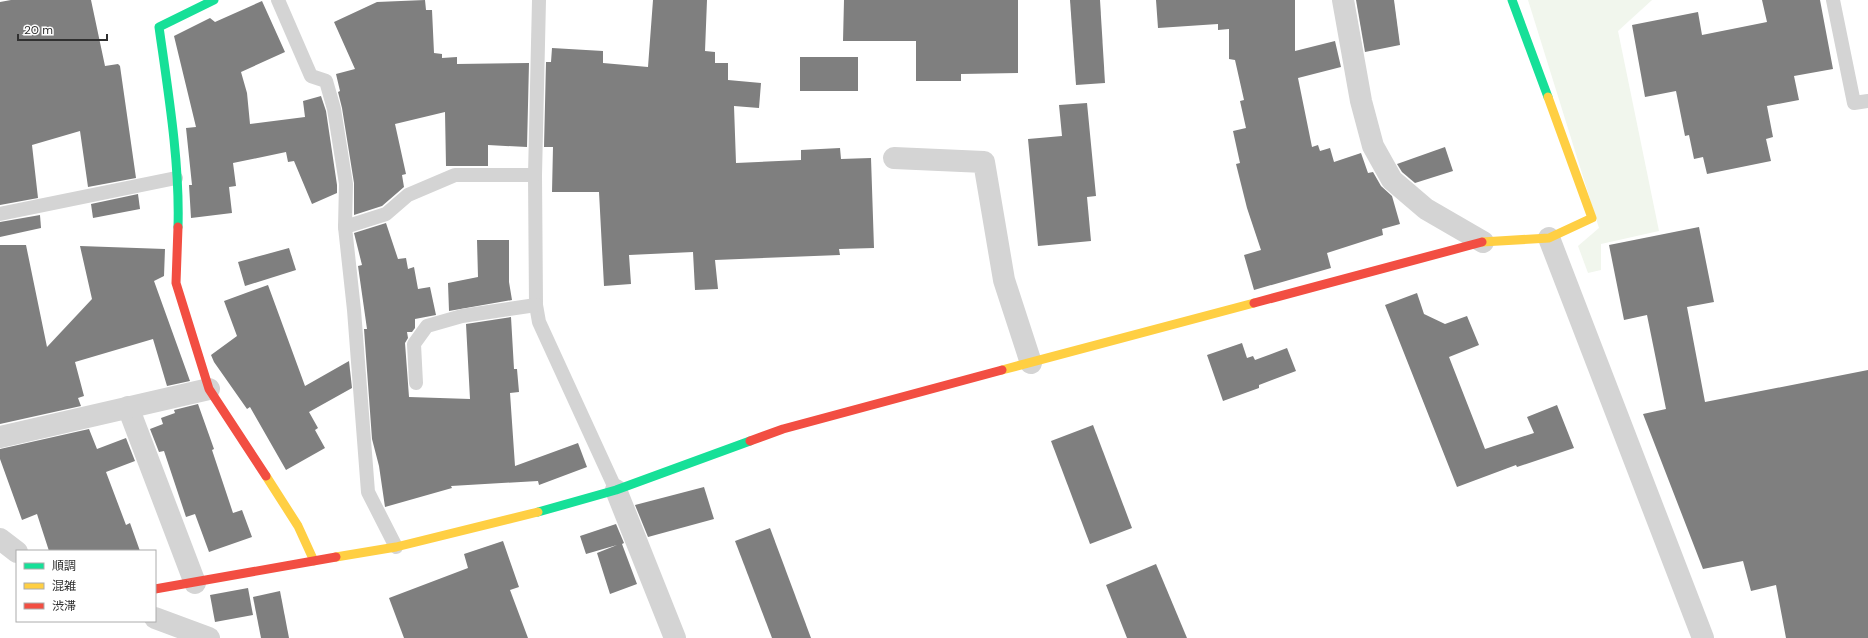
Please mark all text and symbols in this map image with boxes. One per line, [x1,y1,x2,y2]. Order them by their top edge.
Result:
scale bar [18,16,107,42]
text: 20 m [24,22,53,38]
legend [16,550,156,622]
text: 順調 [52,558,76,574]
text: 混雑 [52,578,76,594]
text: 渋滞 [52,598,76,614]

